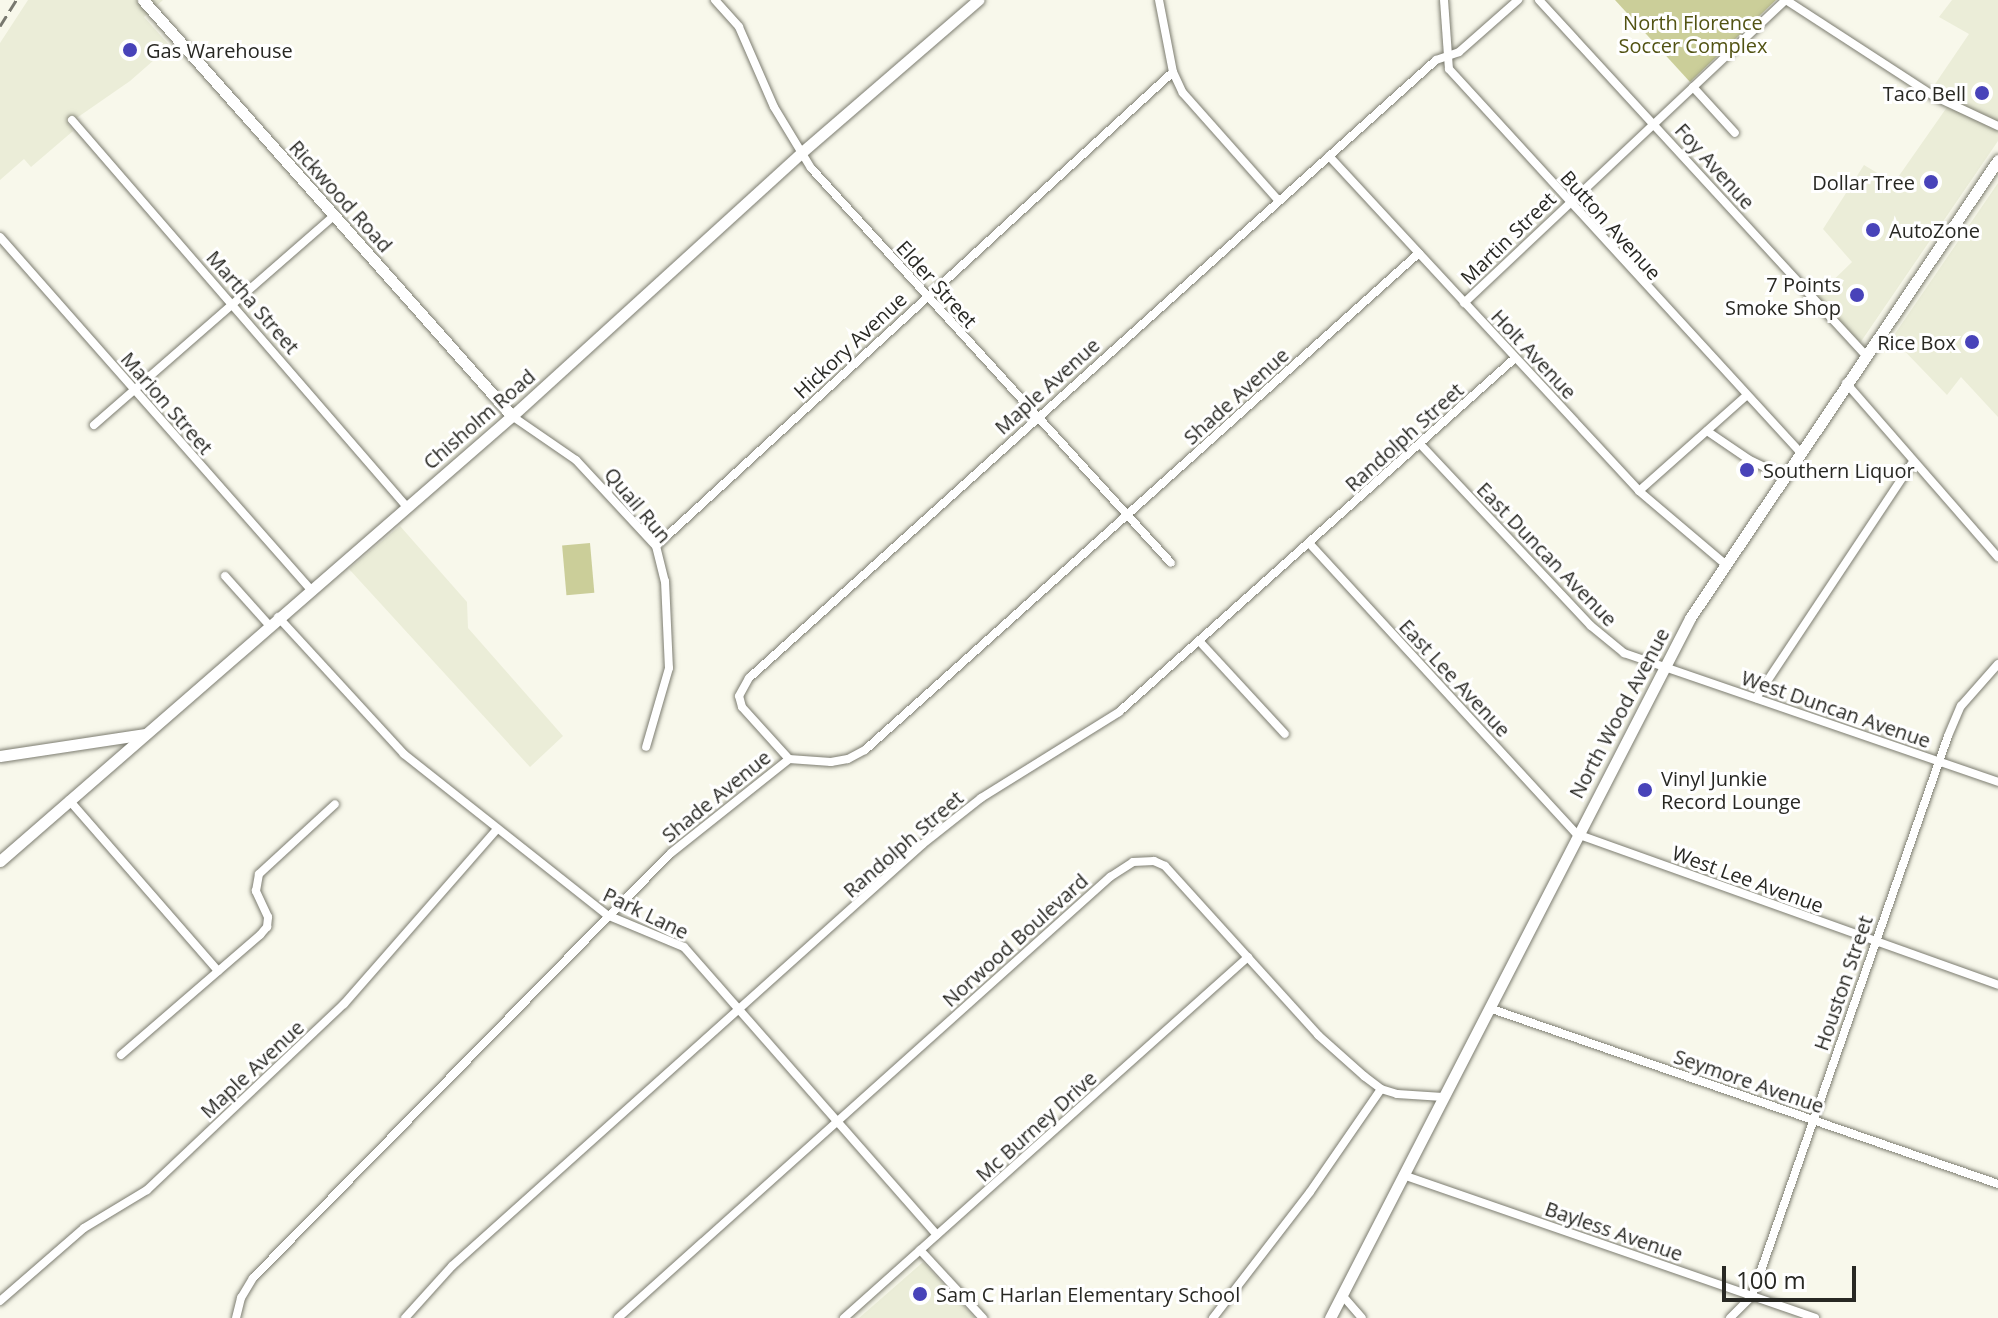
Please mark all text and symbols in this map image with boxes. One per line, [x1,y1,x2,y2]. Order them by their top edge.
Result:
park label: North Florence Soccer Complex [1619,10,1767,57]
place label: Gas Warehouse [146,38,293,62]
marker: Gas Warehouse [121,41,139,59]
place label: Taco Bell [1883,81,1966,105]
marker: Taco Bell [1973,84,1991,102]
street label: Foy Avenue [1670,118,1760,214]
street label: Rickwood Road [285,135,397,257]
street label: Button Avenue [1556,165,1666,285]
place label: Dollar Tree [1812,170,1915,194]
marker: Dollar Tree [1922,173,1940,191]
street label: Martin Street [1456,187,1560,289]
place label: AutoZone [1889,218,1980,242]
marker: AutoZone [1864,221,1882,239]
street label: Elder Street [892,236,982,332]
street label: Martha Street [202,246,304,358]
place label: 7 Points Smoke Shop [1725,272,1841,319]
marker: 7 Points Smoke Shop [1848,286,1866,304]
street label: Hickory Avenue [789,287,911,403]
street label: Holt Avenue [1486,304,1582,404]
place label: Rice Box [1877,330,1956,354]
street label: Maple Avenue [990,333,1104,439]
marker: Rice Box [1963,333,1981,351]
street label: Shade Avenue [1179,343,1293,449]
street label: Marion Street [116,347,218,459]
street label: Chisholm Road [418,364,540,474]
street label: Randolph Street [1340,378,1468,496]
place label: Southern Liquor [1763,458,1915,482]
marker: Southern Liquor [1738,461,1756,479]
street label: Quail Run [600,462,676,548]
street label: East Duncan Avenue [1472,477,1622,631]
street label: East Lee Avenue [1394,614,1516,742]
street label: North Wood Avenue [1564,624,1674,802]
street label: West Duncan Avenue [1738,665,1934,753]
street label: Shade Avenue [657,745,775,847]
place label: Vinyl Junkie Record Lounge [1661,766,1801,813]
marker: Vinyl Junkie Record Lounge [1636,781,1654,799]
street label: Randolph Street [838,786,968,902]
street label: West Lee Avenue [1669,840,1827,918]
street label: Norwood Boulevard [937,868,1093,1012]
street label: Park Lane [599,882,693,944]
street label: Houston Street [1809,912,1877,1054]
street label: Maple Avenue [195,1015,309,1123]
street label: Seymore Avenue [1671,1044,1827,1118]
street label: Mc Burney Drive [971,1066,1101,1186]
street label: Bayless Avenue [1542,1196,1686,1266]
scale bar [1726,1250,1860,1300]
text: 100 m [1736,1263,1806,1296]
place label: Sam C Harlan Elementary School [936,1282,1240,1306]
marker: Sam C Harlan Elementary School [911,1285,929,1303]

